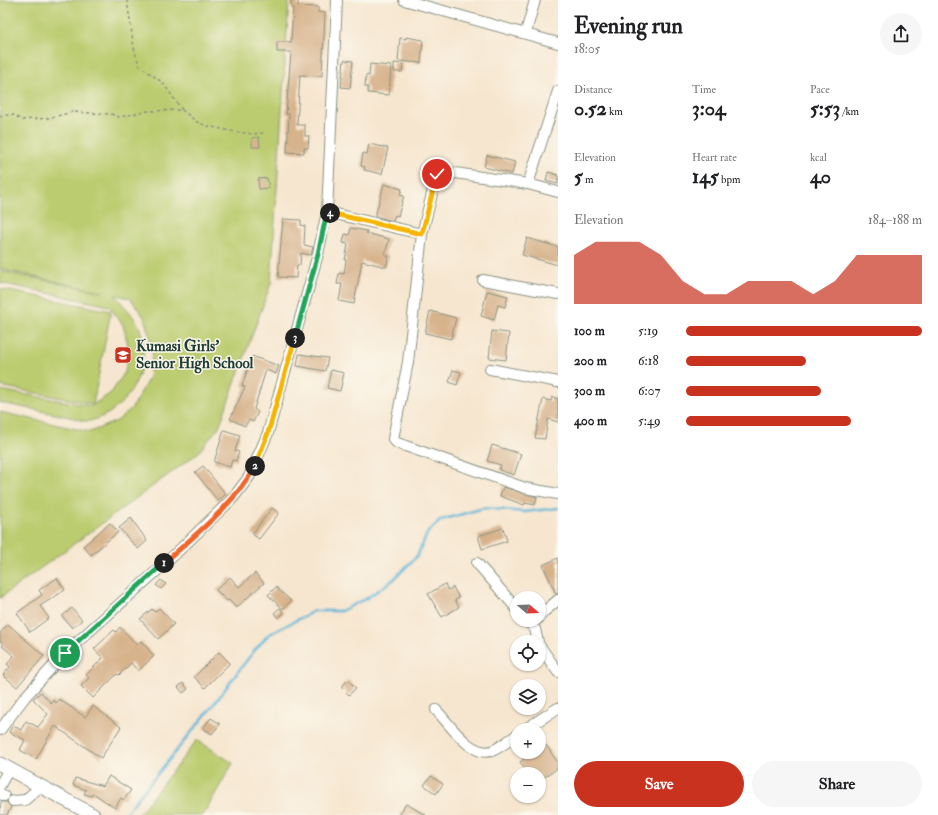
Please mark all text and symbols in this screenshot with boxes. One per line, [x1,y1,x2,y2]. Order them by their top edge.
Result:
text: Evening run [574,12,683,40]
button: share [880,13,922,55]
text: 18:05 [574,41,600,57]
text: Distance [574,83,612,96]
text: Time [692,83,716,96]
text: Pace [810,83,830,96]
text: 0.52 [574,96,607,121]
text: 3:04 [692,96,726,121]
text: 5:53 [810,96,840,121]
text: km [607,105,623,118]
text: /km [840,105,859,118]
text: Elevation [574,151,616,164]
text: Heart rate [692,151,737,164]
text: kcal [810,151,827,164]
pin [420,157,454,191]
icon: check [426,163,448,185]
text: 5 [574,164,583,189]
text: 145 [692,164,719,189]
text: 40 [810,164,831,189]
text: m [583,173,594,186]
text: bpm [719,173,741,186]
pin: 4 [320,203,340,223]
text: 4 [327,206,333,219]
text: Elevation [574,212,624,228]
text: 184–188 m [868,212,922,228]
text: 100 m [574,323,605,339]
text: 5:19 [638,323,658,339]
pin: 3 [285,328,305,348]
text: 3 [293,331,297,344]
place label: Kumasi Girls' Senior High School [136,337,254,374]
school or university icon: Kumasi Girls' Senior High School [113,345,133,365]
text: 200 m [574,353,607,369]
text: 6:18 [638,353,659,369]
text: 300 m [574,383,605,399]
text: 6:07 [638,383,660,399]
text: 400 m [574,413,607,429]
text: 5:49 [638,413,661,429]
pin: 2 [245,456,265,476]
text: 2 [252,459,258,472]
pin: 1 [154,553,174,573]
text: 1 [162,556,166,569]
north arrow [510,591,546,627]
map controls [510,591,546,803]
button: locate [510,635,546,671]
pin [48,636,82,670]
icon: arrive [54,642,76,664]
button: layers [510,679,546,715]
button: + [510,723,546,759]
button: Save [574,761,744,807]
button: Share [752,761,922,807]
button: − [510,767,546,803]

